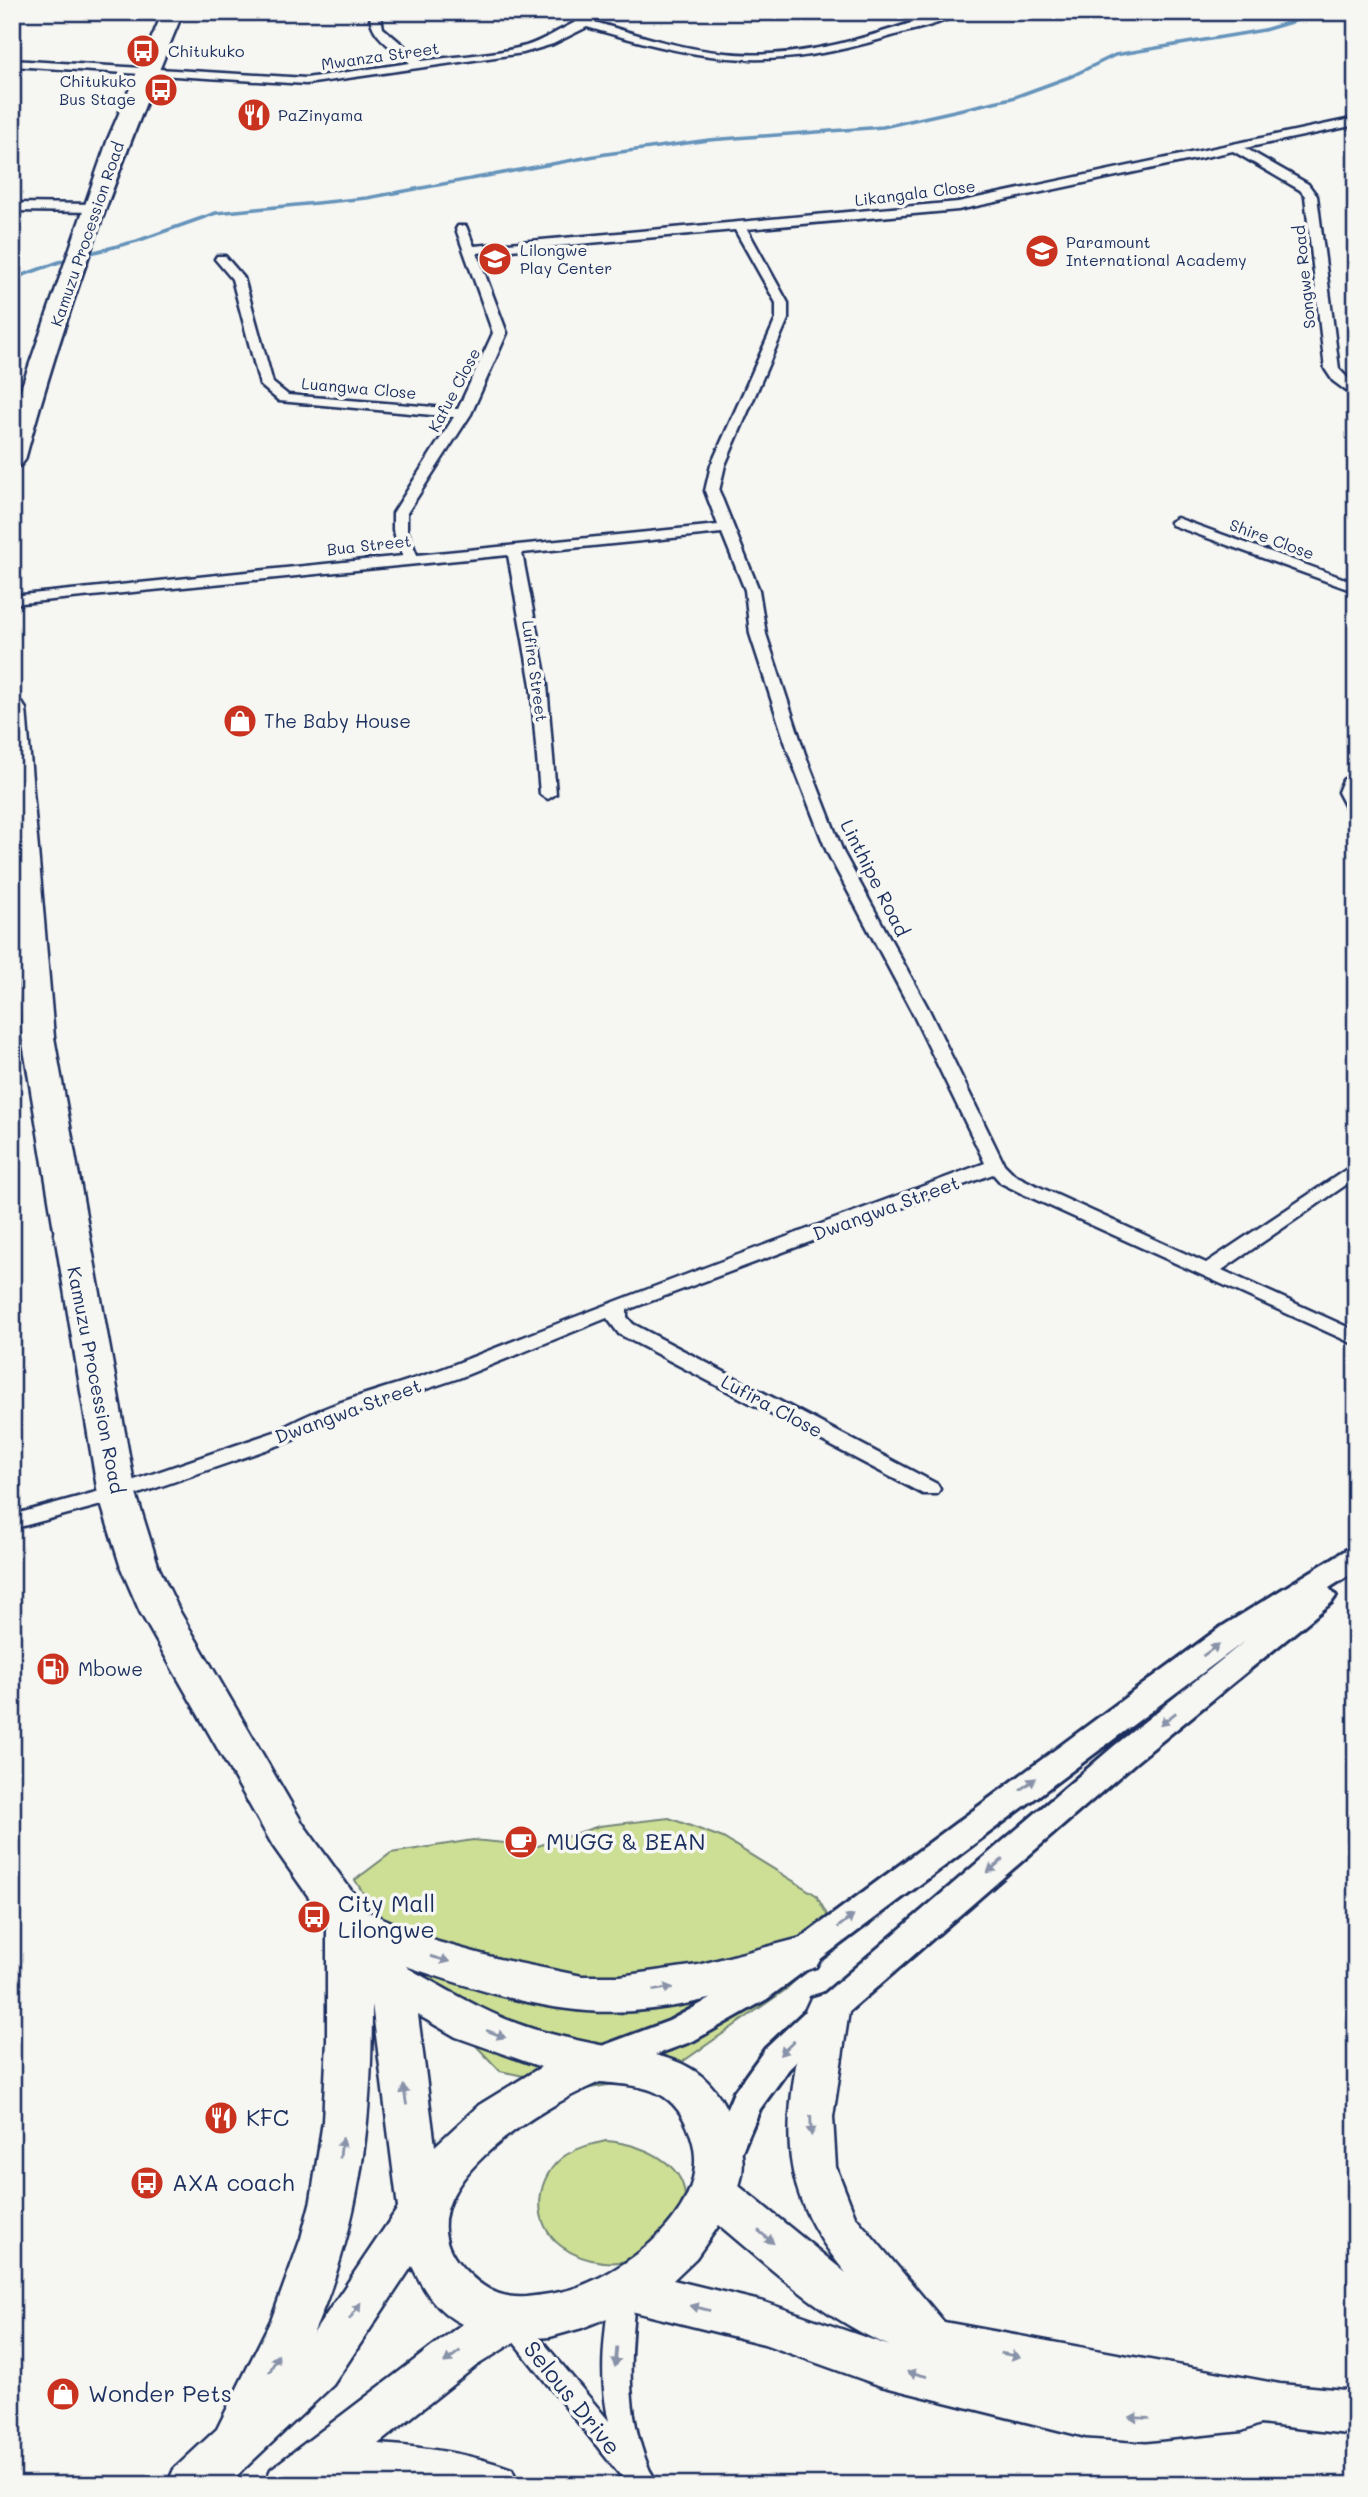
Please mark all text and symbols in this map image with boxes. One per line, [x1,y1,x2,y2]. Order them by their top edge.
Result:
bus stop icon: Chitukuko [124,32,162,70]
street label: Mwanza Street [320,37,440,74]
place label: Chitukuko [168,40,244,61]
place label: Chitukuko Bus Stage [59,70,136,109]
bus stop icon: Chitukuko Bus Stage [142,71,180,109]
restaurant icon: PaZinyama [235,96,273,134]
place label: PaZinyama [278,104,363,125]
street label: Kamuzu Procession Road [45,139,128,329]
street label: Likangala Close [853,175,977,210]
street label: Songwe Road [1288,224,1319,330]
place label: Paramount International Academy [1066,231,1247,270]
school or university icon: Paramount International Academy [1023,232,1061,270]
place label: Lilongwe Play Center [520,239,612,278]
school or university icon: Lilongwe Play Center [476,240,514,278]
street label: Kafue Close [423,344,484,435]
street label: Luangwa Close [301,372,417,403]
street label: Shire Close [1227,514,1317,564]
street label: Bua Street [326,530,412,559]
street label: Lufira Street [518,619,553,723]
shop icon: The Baby House [221,702,259,740]
place label: The Baby House [264,708,411,733]
street label: Linthipe Road [835,815,916,941]
street label: Dwangwa Street [809,1169,963,1246]
street label: Kamuzu Procession Road [62,1264,131,1496]
street label: Lufira Close [717,1368,827,1443]
street label: Dwangwa Street [271,1372,425,1449]
one-way arrow [1202,1643,1220,1657]
fuel station icon: Mbowe [34,1650,72,1688]
place label: Mbowe [78,1656,143,1681]
one-way arrow [1160,1711,1178,1726]
one-way arrow [1019,1778,1037,1792]
cafe icon: MUGG & BEAN [502,1823,540,1861]
place label: MUGG & BEAN [546,1826,705,1856]
one-way arrow [986,1858,1004,1874]
place label: City Mall Lilongwe [338,1888,435,1944]
bus stop icon: City Mall Lilongwe [295,1898,333,1936]
one-way arrow [837,1914,855,1928]
one-way arrow [430,1955,451,1965]
one-way arrow [653,1983,675,1994]
one-way arrow [486,2028,507,2039]
one-way arrow [779,2040,796,2057]
one-way arrow [399,2084,410,2106]
restaurant icon: KFC [202,2099,240,2137]
place label: KFC [246,2102,289,2132]
one-way arrow [805,2116,816,2138]
one-way arrow [336,2136,347,2158]
bus stop icon: AXA coach [128,2164,166,2202]
place label: AXA coach [172,2167,294,2197]
one-way arrow [758,2229,775,2244]
one-way arrow [349,2301,362,2321]
one-way arrow [688,2302,710,2313]
street label: Selous Drive [518,2334,628,2461]
one-way arrow [610,2346,621,2368]
one-way arrow [443,2350,461,2365]
one-way arrow [999,2350,1021,2361]
one-way arrow [269,2353,280,2373]
one-way arrow [906,2368,928,2379]
shop icon: Wonder Pets [44,2375,82,2413]
place label: Wonder Pets [88,2378,232,2408]
one-way arrow [1128,2412,1150,2424]

